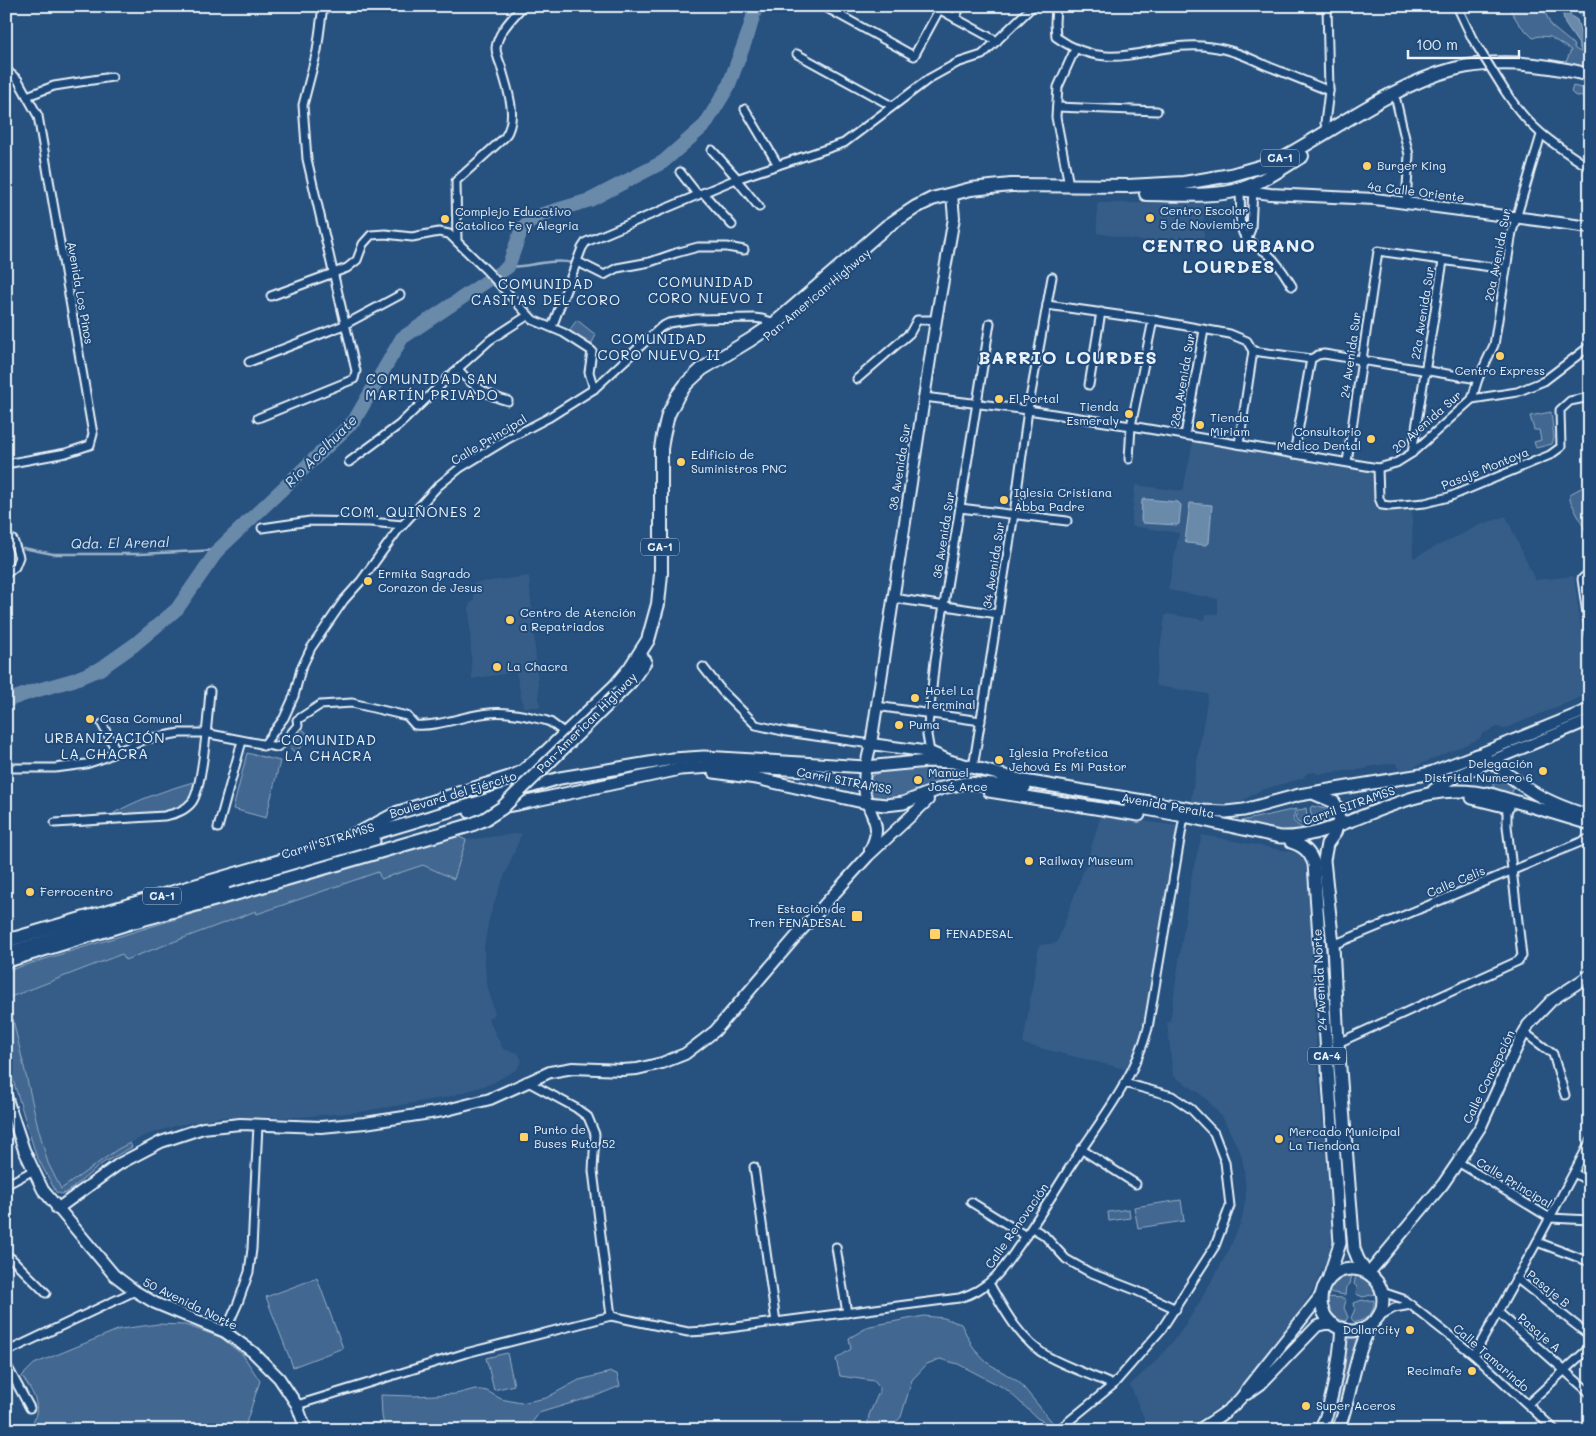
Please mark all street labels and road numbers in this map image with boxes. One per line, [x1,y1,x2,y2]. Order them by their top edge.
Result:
road number: CA-1 [1261,150,1299,167]
street label: 4a Calle Oriente [1367,177,1466,205]
street label: 20a Avenida Sur [1480,207,1514,303]
street label: Avenida Los Pinos [64,240,98,346]
street label: Pan-American Highway [759,245,873,344]
street label: 22a Avenida Sur [1407,265,1437,361]
street label: 24 Avenida Sur [1336,311,1364,399]
street label: 28a Avenida Sur [1166,332,1198,428]
street label: 20 Avenida Sur [1388,387,1465,456]
street label: Calle Principal [448,410,529,468]
street label: 38 Avenida Sur [884,422,914,511]
street label: Pasaje Montoya [1439,443,1531,493]
street label: 36 Avenida Sur [928,490,958,579]
street label: 34 Avenida Sur [978,520,1008,609]
road number: CA-1 [641,538,679,556]
street label: Pan-American Highway [533,669,640,776]
street label: Carril SITRAMSS [795,763,893,797]
street label: Boulevard del Ejército [387,767,518,821]
street label: Carril SITRAMSS [1301,782,1397,828]
street label: Avenida Peralta [1120,789,1216,821]
street label: Carril SITRAMSS [279,818,376,862]
street label: Calle Celis [1424,862,1487,901]
road number: CA-1 [143,888,181,904]
street label: 24 Avenida Norte [1308,929,1330,1032]
street label: Calle Concepción [1459,1027,1518,1126]
road number: CA-4 [1308,1048,1346,1064]
street label: Calle Principal [1474,1153,1555,1211]
street label: Calle Renovación [981,1180,1052,1271]
street label: Pasaje B [1524,1266,1573,1310]
street label: 50 Avenida Norte [141,1273,240,1333]
street label: Pasaje A [1515,1309,1564,1355]
street label: Calle Tamarindo [1450,1320,1533,1395]

